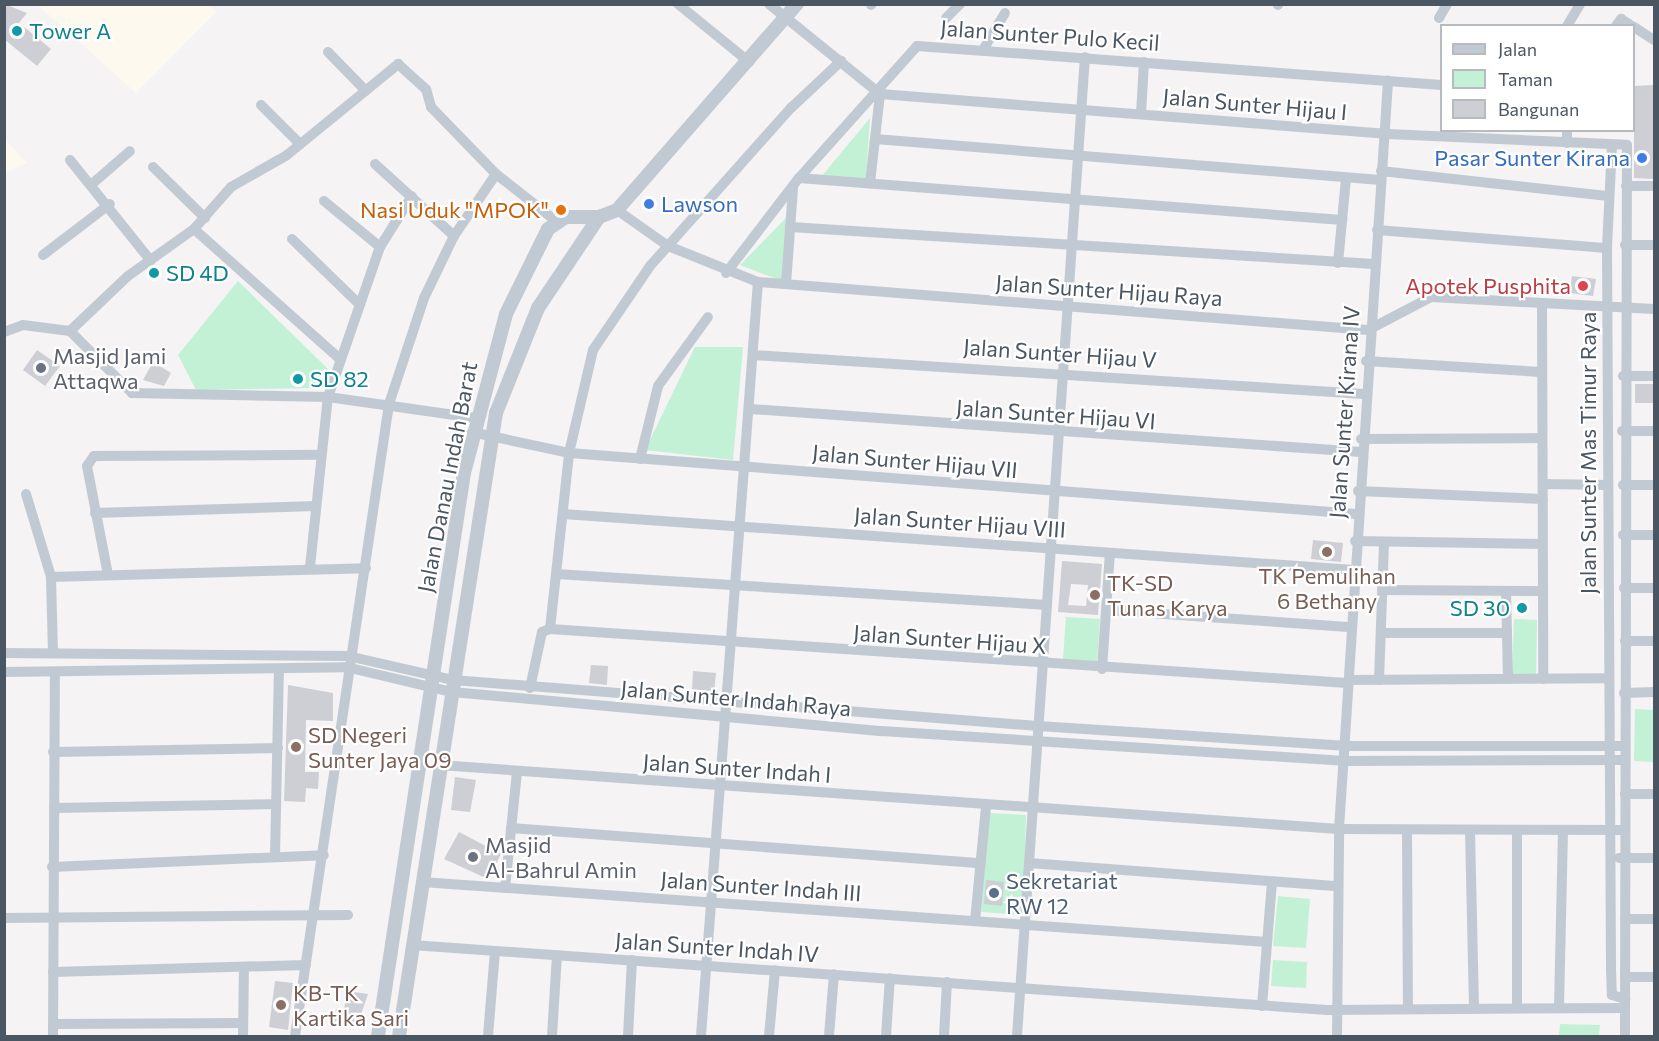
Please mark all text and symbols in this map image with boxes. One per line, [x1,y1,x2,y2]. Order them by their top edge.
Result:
street label: Jalan Sunter Pulo Kecil [939,14,1161,56]
place label: Tower A [29,18,111,44]
marker: Tower A [10,24,24,38]
legend [1440,24,1635,132]
text: Jalan [1498,38,1537,60]
text: Taman [1498,68,1553,90]
street label: Jalan Sunter Hijau I [1162,83,1348,125]
text: Bangunan [1498,98,1579,120]
place label: Pasar Sunter Kirana [1434,145,1630,171]
marker: Pasar Sunter Kirana [1635,151,1649,165]
place label: Lawson [661,191,738,217]
place label: Nasi Uduk "MPOK" [360,197,549,223]
marker: Lawson [642,197,656,211]
marker: Nasi Uduk "MPOK" [554,203,568,217]
place label: SD 4D [166,260,229,286]
marker: SD 4D [147,266,161,280]
street label: Jalan Sunter Hijau Raya [995,269,1223,311]
place label: Apotek Pusphita [1405,273,1571,299]
marker: Apotek Pusphita [1576,279,1590,293]
street label: Jalan Sunter Kirana IV [1323,305,1365,519]
street label: Jalan Sunter Mas Timur Raya [1575,312,1601,594]
street label: Jalan Sunter Hijau V [962,333,1158,373]
place label: Masjid Jami Attaqwa [53,342,166,394]
street label: Jalan Danau Indah Barat [412,359,482,595]
marker: Masjid Jami Attaqwa [34,361,48,375]
place label: SD 82 [310,366,369,392]
marker: SD 82 [291,372,305,386]
street label: Jalan Sunter Hijau VI [955,394,1157,434]
street label: Jalan Sunter Hijau VII [811,439,1019,483]
street label: Jalan Sunter Hijau VIII [853,501,1067,543]
marker: TK Pemulihan 6 Bethany [1320,545,1334,559]
place label: TK Pemulihan 6 Bethany [1258,562,1396,614]
place label: TK-SD Tunas Karya [1107,569,1228,620]
marker: TK-SD Tunas Karya [1088,588,1102,602]
place label: SD 30 [1450,595,1510,621]
marker: SD 30 [1515,601,1529,615]
street label: Jalan Sunter Hijau X [852,619,1048,659]
street label: Jalan Sunter Indah Raya [620,675,852,721]
place label: SD Negeri Sunter Jaya 09 [308,721,452,772]
marker: SD Negeri Sunter Jaya 09 [289,740,303,754]
street label: Jalan Sunter Indah I [642,748,832,788]
place label: Masjid Al-Bahrul Amin [485,831,637,882]
marker: Masjid Al-Bahrul Amin [466,850,480,864]
street label: Jalan Sunter Indah III [660,866,862,906]
place label: Sekretariat RW 12 [1006,867,1118,918]
marker: Sekretariat RW 12 [987,886,1001,900]
street label: Jalan Sunter Indah IV [614,927,820,967]
place label: KB-TK Kartika Sari [293,979,409,1030]
marker: KB-TK Kartika Sari [274,998,288,1012]

